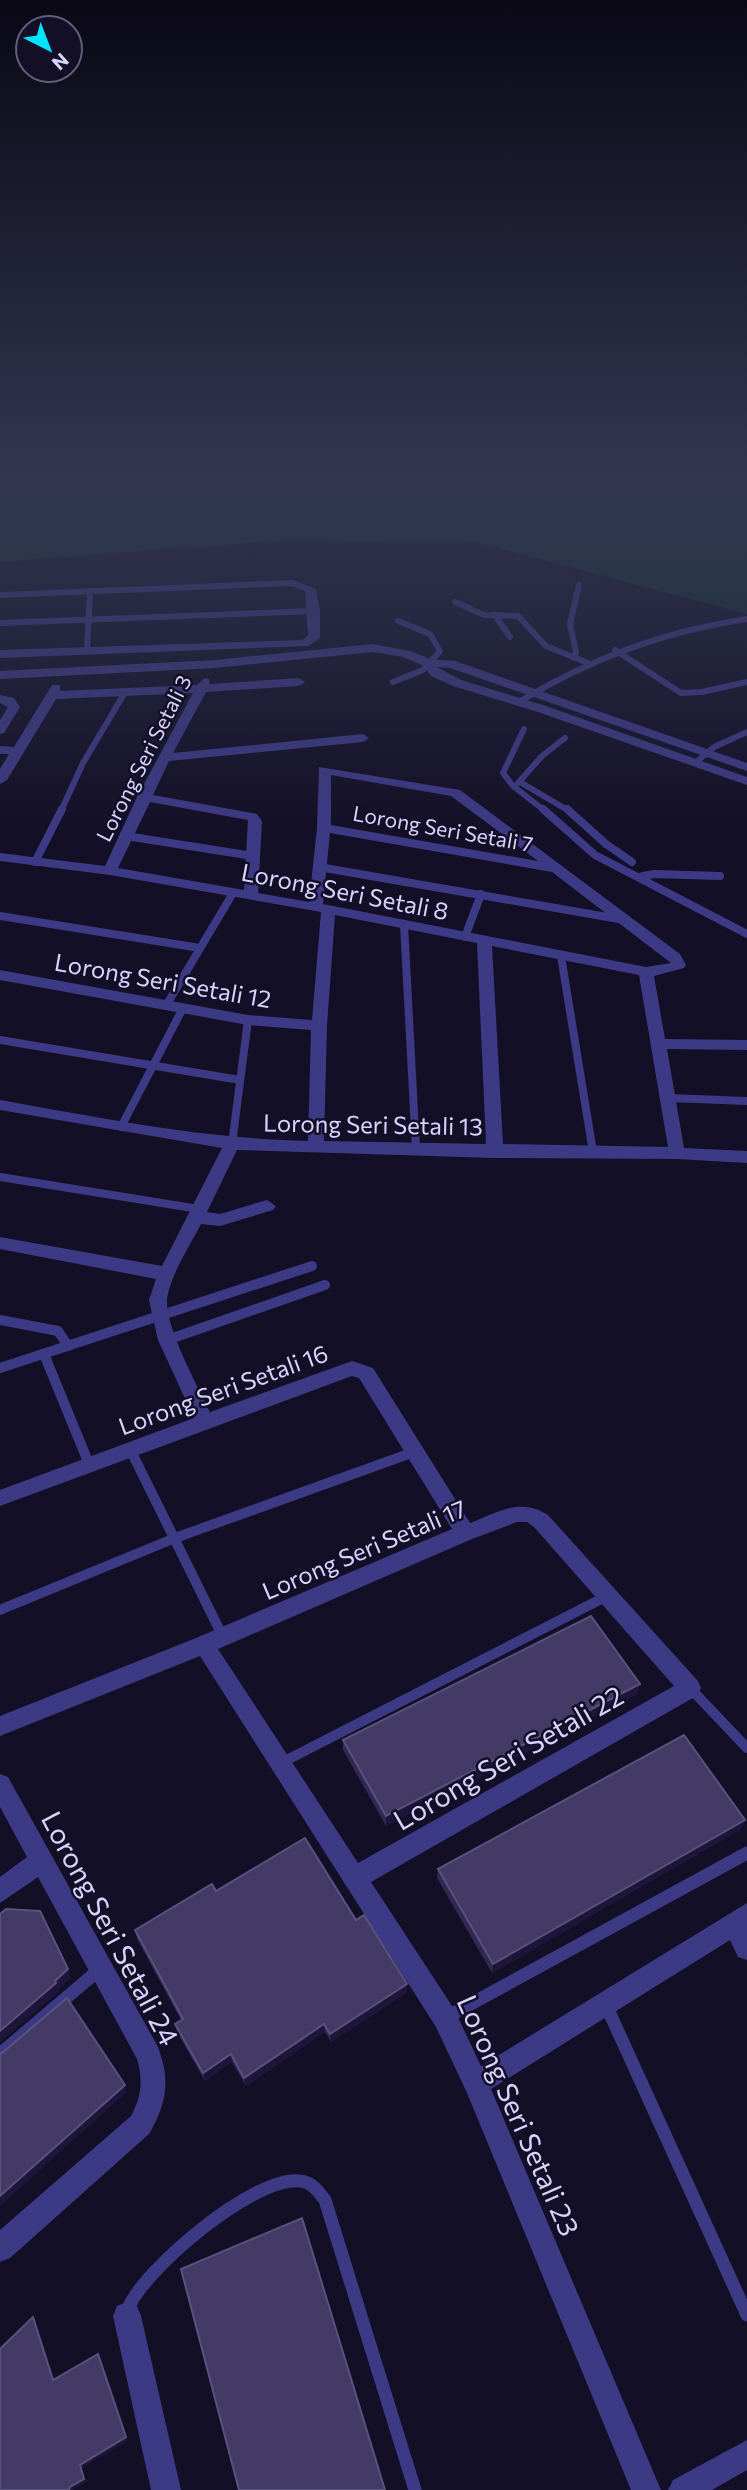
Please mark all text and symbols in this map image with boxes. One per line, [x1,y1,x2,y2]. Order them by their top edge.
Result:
north arrow [14,14,84,84]
text: N [48,49,74,75]
street label: Lorong Seri Setali 3 [90,671,196,845]
street label: Lorong Seri Setali 7 [351,800,535,856]
street label: Lorong Seri Setali 8 [239,857,451,925]
street label: Lorong Seri Setali 12 [52,947,274,1013]
street label: Lorong Seri Setali 13 [263,1108,483,1140]
street label: Lorong Seri Setali 16 [114,1338,332,1440]
street label: Lorong Seri Setali 17 [258,1493,470,1605]
street label: Lorong Seri Setali 22 [387,1677,629,1837]
street label: Lorong Seri Setali 24 [35,1805,187,2051]
street label: Lorong Seri Setali 23 [451,1989,587,2241]

